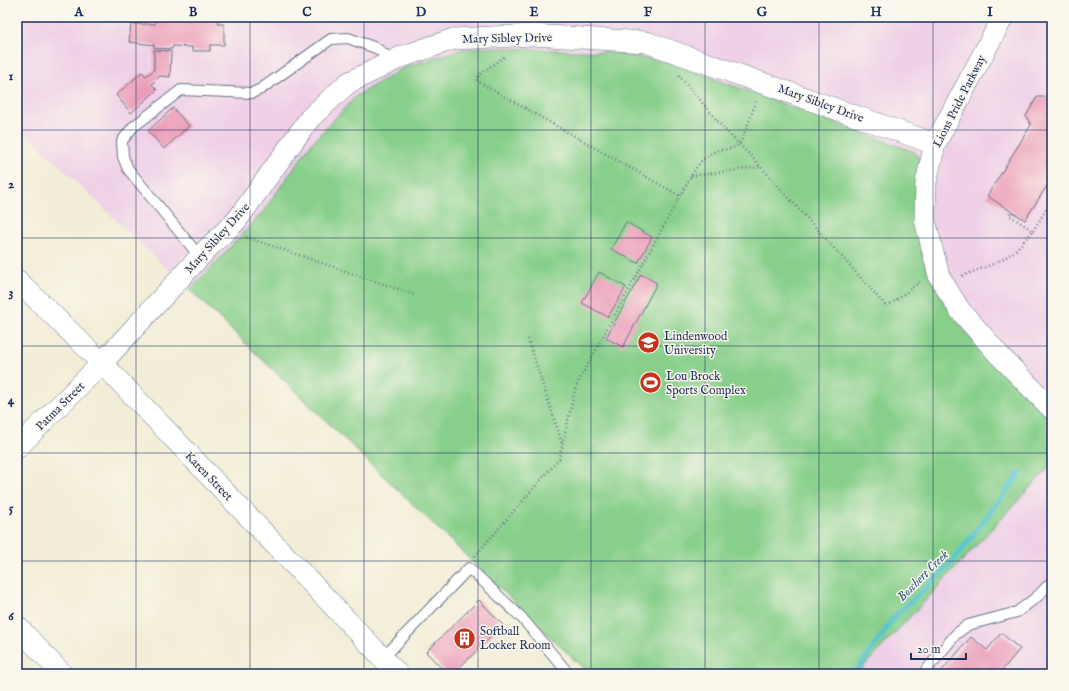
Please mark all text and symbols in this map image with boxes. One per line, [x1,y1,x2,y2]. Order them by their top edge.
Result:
text: A [74,4,85,21]
text: B [189,4,198,21]
text: C [302,4,312,21]
text: D [416,4,427,21]
text: E [529,4,539,21]
text: F [644,4,653,21]
text: G [757,4,768,21]
text: H [870,4,882,21]
text: I [987,4,993,21]
street label: Mary Sibley Drive [462,30,553,47]
street label: Lions Pride Parkway [930,52,989,150]
text: 1 [9,68,14,85]
street label: Mary Sibley Drive [776,81,866,126]
text: 2 [8,176,14,193]
street label: Mary Sibley Drive [182,199,253,277]
text: 3 [9,284,14,301]
place label: Lindenwood University [664,329,728,358]
school or university icon: Lindenwood University [635,330,661,356]
place label: Lou Brock Sports Complex [666,369,746,399]
sports icon: Lou Brock Sports Complex [637,370,663,396]
street label: Patma Street [33,379,88,434]
text: 4 [8,392,15,409]
street label: Karen Street [181,449,236,504]
text: 5 [9,500,14,517]
water label: Boschert Creek [894,546,953,605]
text: 6 [8,608,14,625]
place label: Softball Locker Room [480,624,550,653]
building icon: Softball Locker Room [451,625,477,651]
scale bar [911,635,966,661]
text: 20 m [917,642,940,657]

